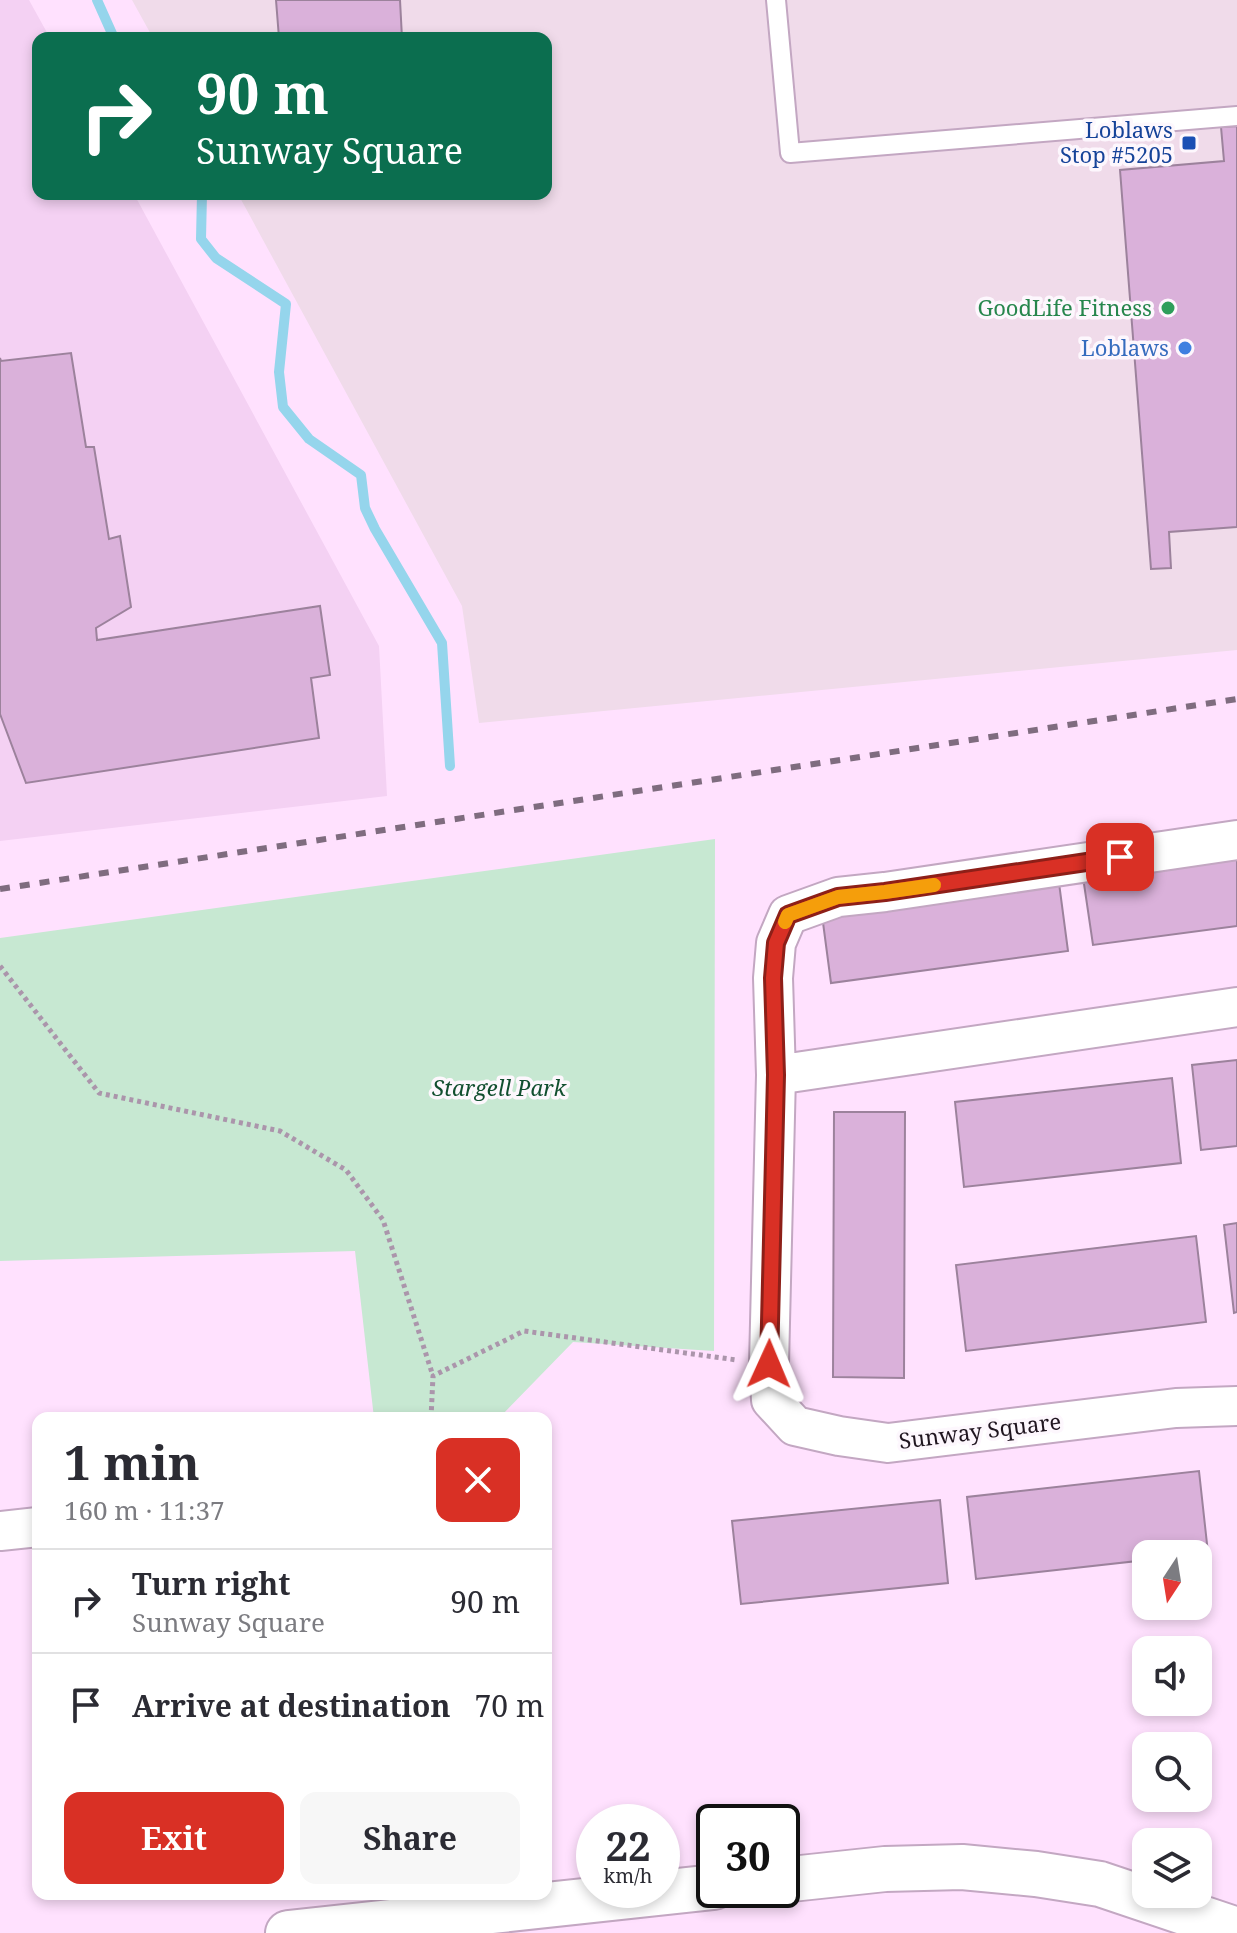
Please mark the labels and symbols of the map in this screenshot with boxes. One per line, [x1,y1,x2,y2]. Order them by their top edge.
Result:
place label: Loblaws Stop #5205 [1060,114,1173,169]
marker: Loblaws Stop #5205 [1180,134,1198,152]
place label: GoodLife Fitness [977,292,1152,322]
marker: GoodLife Fitness [1159,299,1177,317]
place label: Loblaws [1081,332,1169,362]
marker: Loblaws [1176,339,1194,357]
pin [1086,823,1154,891]
park label: Stargell Park [432,1072,567,1102]
position arrow [727,1322,811,1406]
street label: Sunway Square [897,1405,1063,1455]
north arrow [1132,1540,1212,1620]
speed limit sign: 30 [696,1804,800,1908]

